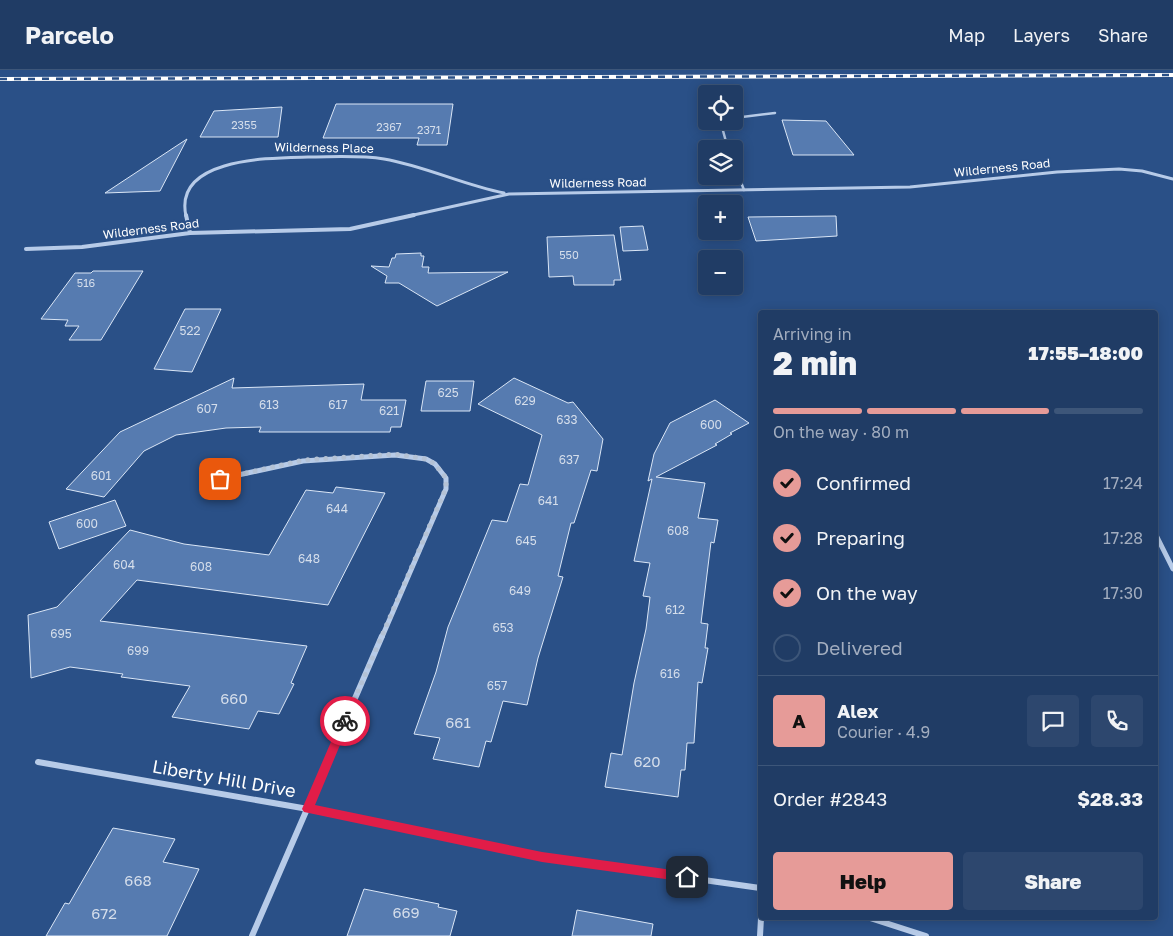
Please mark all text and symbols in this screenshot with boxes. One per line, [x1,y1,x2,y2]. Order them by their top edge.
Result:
text: Parcelo [25,20,114,49]
text: Map [948,24,985,46]
text: Layers [1013,24,1070,46]
text: Share [1098,24,1148,46]
map controls [698,85,743,295]
button: locate [698,85,743,130]
house number: 2355 [231,118,257,131]
house number: 2367 [376,120,402,133]
house number: 2371 [417,123,441,136]
street label: Wilderness Place [274,139,374,156]
button: layers [698,140,743,185]
street label: Wilderness Road [953,155,1051,180]
street label: Wilderness Road [549,174,647,191]
button: + [698,195,743,240]
street label: Wilderness Road [102,215,200,242]
house number: 550 [559,248,579,261]
button: − [698,250,743,295]
house number: 516 [77,276,96,289]
house number: 522 [180,323,200,338]
text: Arriving in [773,324,852,344]
text: 17:55–18:00 [1028,341,1143,364]
text: 2 min [773,344,857,382]
house number: 625 [437,385,459,400]
house number: 629 [514,393,536,408]
house number: 613 [259,397,279,412]
house number: 617 [328,397,348,412]
house number: 607 [196,401,218,416]
house number: 621 [379,403,399,418]
house number: 633 [556,412,578,427]
house number: 600 [700,417,722,432]
text: On the way · 80 m [773,422,909,442]
house number: 637 [559,452,579,467]
pin [199,458,241,500]
icon: bag [206,465,234,493]
house number: 601 [91,468,111,483]
icon: check [773,469,801,497]
text: Confirmed [816,471,911,494]
text: 17:24 [1103,473,1143,493]
house number: 641 [538,493,558,508]
house number: 644 [326,501,348,516]
house number: 600 [76,516,98,531]
house number: 608 [667,523,689,538]
icon: check [773,524,801,552]
text: Preparing [816,526,905,549]
text: 17:28 [1103,528,1143,548]
house number: 645 [515,533,537,548]
house number: 648 [298,551,320,566]
house number: 604 [113,557,135,572]
house number: 608 [190,559,212,574]
icon: check [773,579,801,607]
text: On the way [816,581,918,604]
house number: 649 [509,583,531,598]
text: 17:30 [1103,583,1143,603]
house number: 612 [665,602,685,617]
house number: 653 [492,620,514,635]
house number: 695 [50,626,72,641]
text: Delivered [816,636,903,659]
house number: 699 [127,643,149,658]
house number: 616 [660,666,680,681]
house number: 657 [487,678,507,693]
house number: 660 [220,689,248,707]
button: chat [1027,695,1079,747]
button: phone [1091,695,1143,747]
courier [320,696,370,746]
text: Alex [837,699,878,722]
icon: bike [331,707,359,735]
text: A [792,709,806,732]
house number: 661 [445,713,471,731]
text: Courier · 4.9 [837,722,930,742]
house number: 620 [633,752,661,770]
street label: Liberty Hill Drive [151,755,298,801]
text: Order #2843 [773,787,887,810]
text: $28.33 [1077,787,1143,810]
button: Help [773,852,953,910]
button: Share [963,852,1143,910]
pin [666,856,708,898]
icon: home [673,863,701,891]
house number: 668 [124,871,152,889]
house number: 669 [392,903,420,921]
house number: 672 [91,904,117,922]

